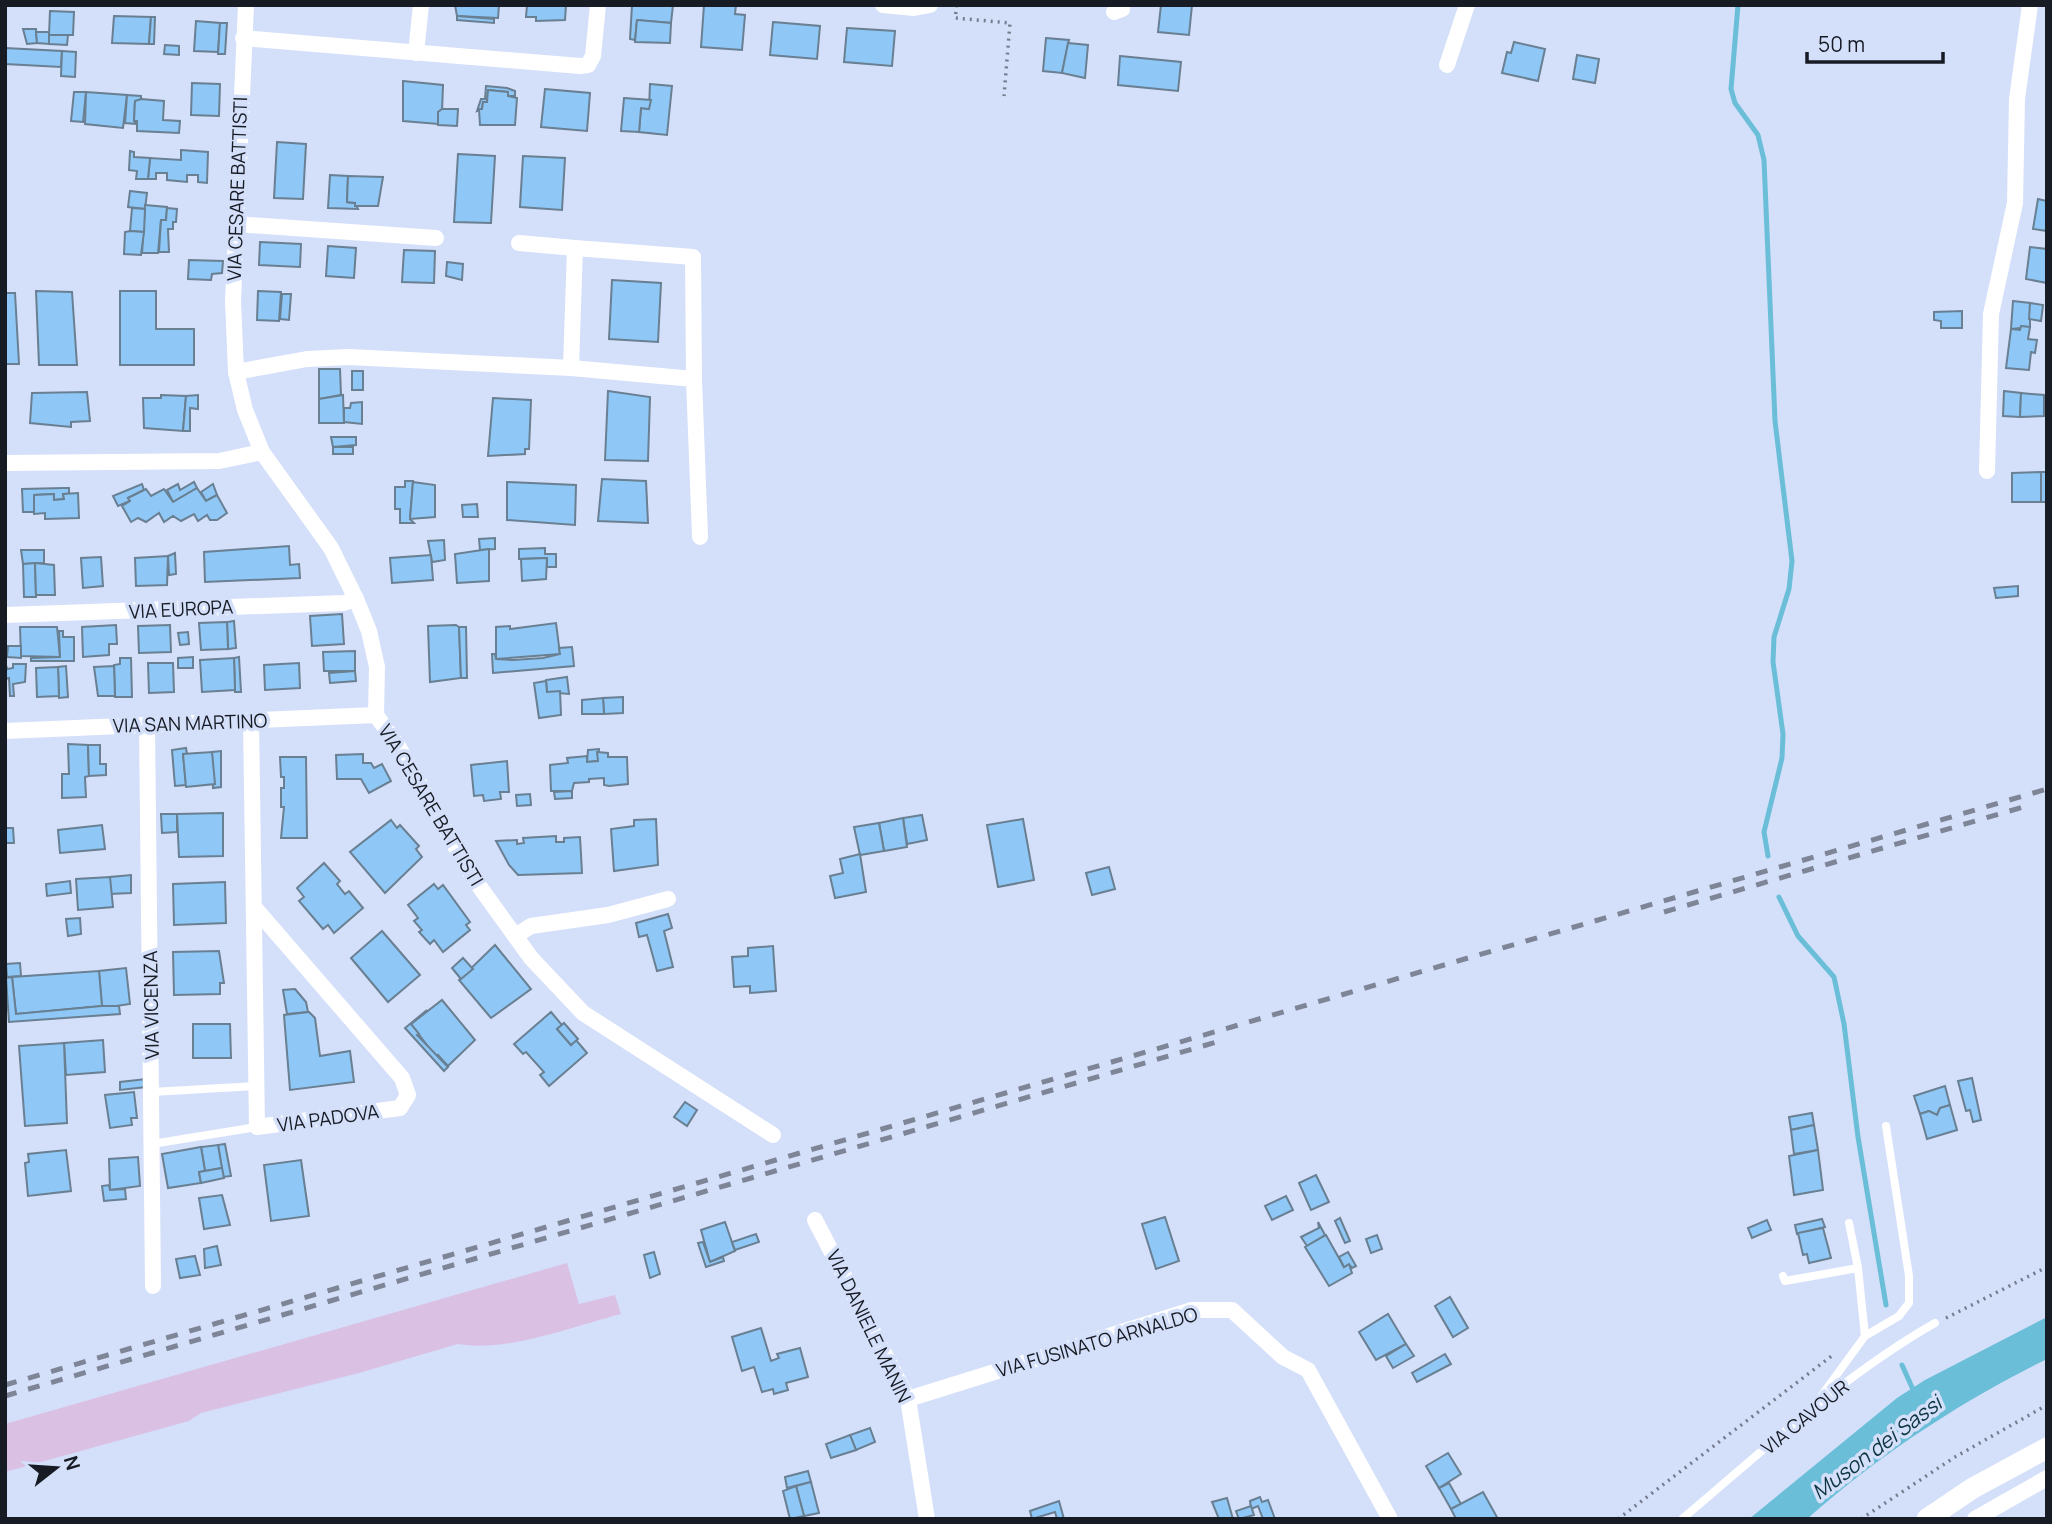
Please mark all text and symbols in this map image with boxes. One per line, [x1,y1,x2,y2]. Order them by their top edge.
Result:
scale bar [1807,21,1944,65]
text: 50 m [1818,30,1865,58]
street label: VIA CESARE BATTISTI [221,96,253,282]
street label: VIA EUROPA [128,593,234,625]
street label: VIA SAN MARTINO [112,707,268,739]
street label: VIA CESARE BATTISTI [372,719,490,891]
street label: VIA VICENZA [137,950,165,1060]
street label: VIA PADOVA [275,1098,381,1138]
street label: VIA DANIELE MANIN [821,1245,917,1407]
street label: VIA FUSINATO ARNALDO [993,1301,1201,1383]
street label: VIA CAVOUR [1756,1374,1854,1460]
water label: Muson dei Sassi [1806,1387,1949,1505]
north arrow [21,1433,91,1503]
text: N [58,1453,87,1473]

